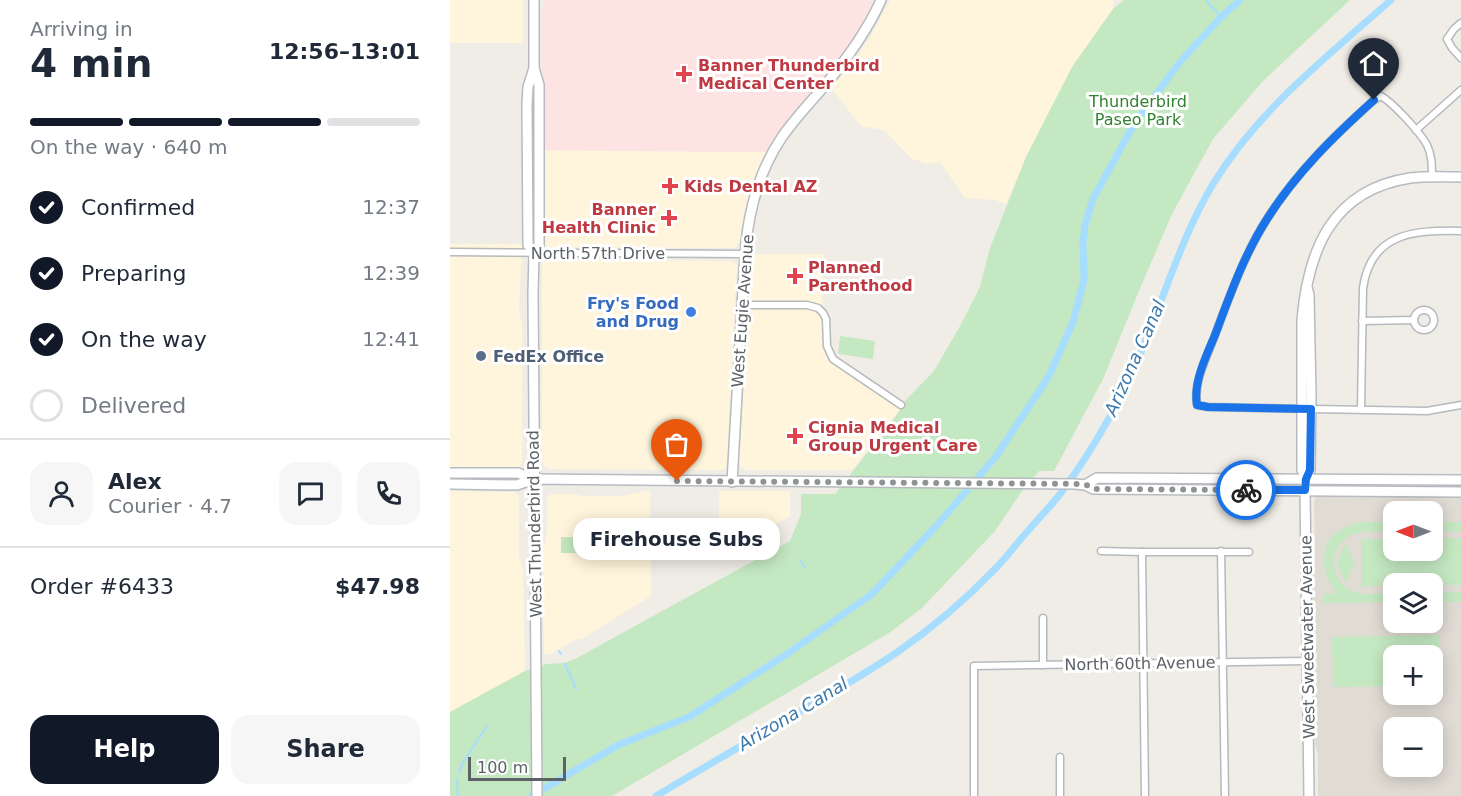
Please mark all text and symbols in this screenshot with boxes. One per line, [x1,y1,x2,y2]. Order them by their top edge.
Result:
text: Arriving in [30,17,133,41]
pin [1348,38,1399,100]
text: 12:56–13:01 [269,39,420,64]
text: 4 min [30,41,152,86]
icon: home [1357,47,1390,80]
place label: Banner Thunderbird Medical Center [698,56,880,93]
marker: Banner Thunderbird Medical Center [675,65,693,83]
park label: Thunderbird Paseo Park [1088,92,1187,129]
text: On the way · 640 m [30,135,228,159]
marker: Kids Dental AZ [661,177,679,195]
place label: Kids Dental AZ [684,177,817,196]
icon: check [30,191,63,224]
text: Confirmed [81,195,195,220]
text: 12:37 [362,195,420,219]
place label: Banner Health Clinic [542,200,656,237]
marker: Banner Health Clinic [660,209,678,227]
street label: West Eugie Avenue [728,234,757,388]
street label: North 57th Drive [531,244,665,263]
icon: check [30,257,63,290]
place label: Planned Parenthood [808,258,913,295]
text: Preparing [81,261,187,286]
text: 12:39 [362,261,420,285]
marker: Planned Parenthood [786,267,804,285]
place label: Fry's Food and Drug [587,294,679,331]
water label: Arizona Canal [1099,297,1169,420]
marker: Fry's Food and Drug [684,305,698,319]
icon: check [30,323,63,356]
text: On the way [81,327,207,352]
text: 12:41 [362,327,420,351]
place label: FedEx Office [493,347,604,366]
marker: FedEx Office [474,349,488,363]
text: Delivered [81,393,186,418]
place label: Cignia Medical Group Urgent Care [808,418,978,455]
pin [651,419,702,481]
marker: Cignia Medical Group Urgent Care [786,427,804,445]
icon: bag [660,428,693,461]
street label: West Thunderbird Road [523,430,546,618]
courier [1216,460,1276,520]
button: person [30,462,93,525]
button: chat [279,462,342,525]
button: phone [357,462,420,525]
text: Alex [108,469,162,494]
icon: bike [1230,474,1263,507]
text: Courier · 4.7 [108,494,232,518]
north arrow [1383,501,1443,561]
map controls [1383,501,1443,777]
callout: Firehouse Subs [574,517,780,559]
text: Firehouse Subs [590,527,763,551]
street label: West Sweetwater Avenue [1296,535,1319,739]
button: layers [1383,573,1443,633]
text: Order #6433 [30,574,174,599]
text: $47.98 [335,574,420,599]
button: + [1383,645,1443,705]
street label: North 60th Avenue [1064,653,1216,674]
water label: Arizona Canal [733,673,851,755]
button: Help [30,715,219,784]
button: Share [231,715,420,784]
button: − [1383,717,1443,777]
scale bar [468,754,566,782]
text: 100 m [477,758,528,777]

